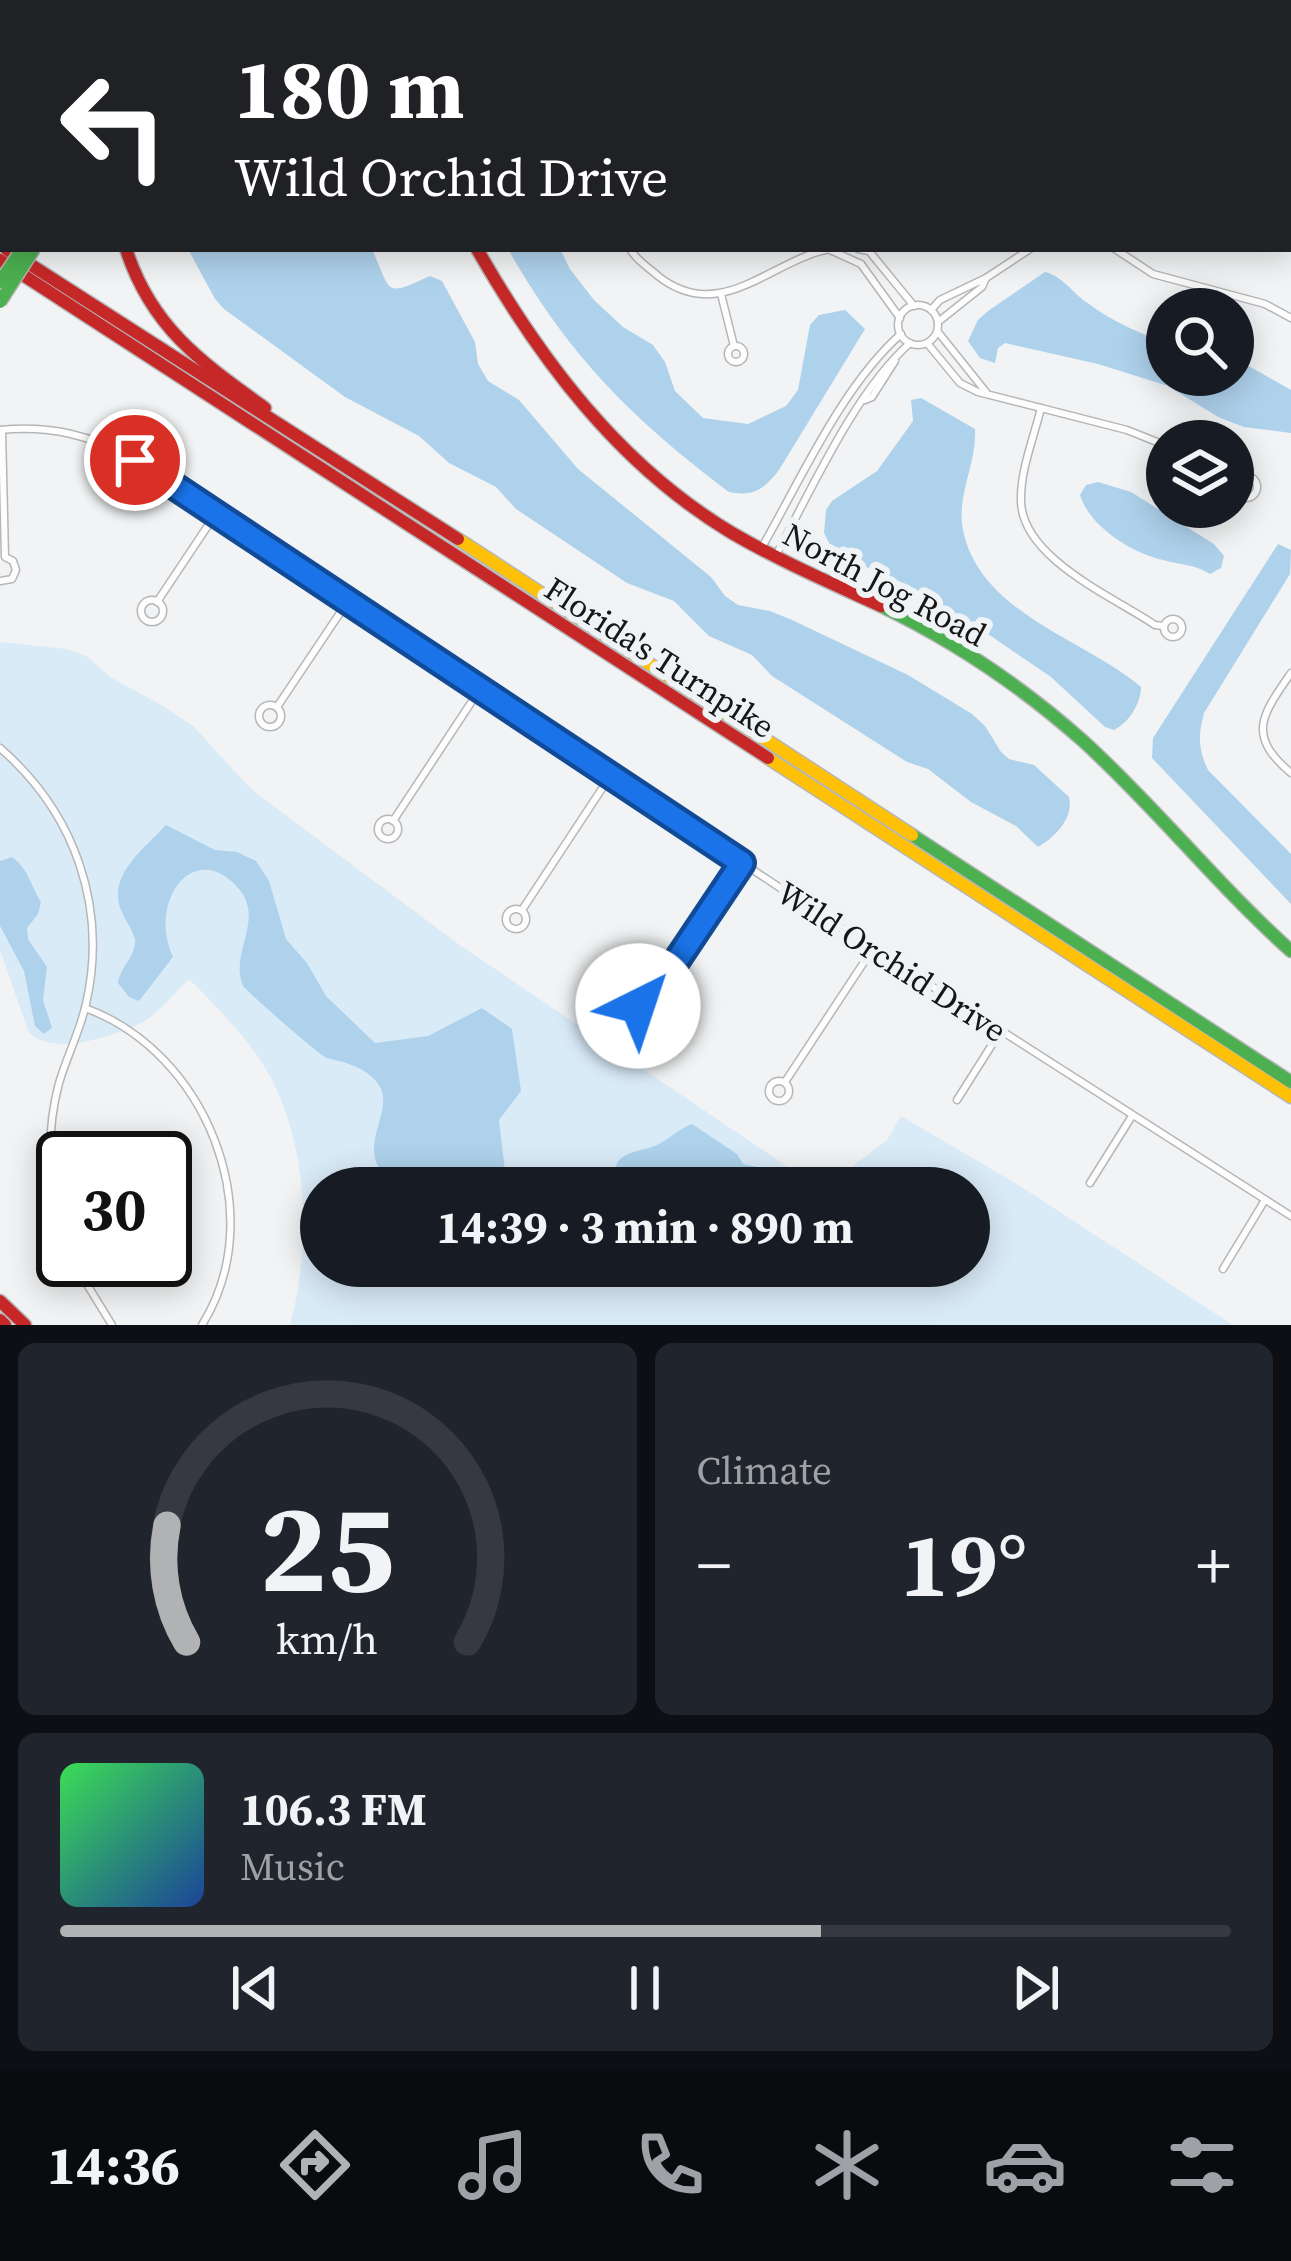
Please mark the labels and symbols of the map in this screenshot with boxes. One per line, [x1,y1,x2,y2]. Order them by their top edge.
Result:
pin [84,409,186,511]
street label: North Jog Road [775,512,995,657]
street label: Florida's Turnpike [536,566,783,749]
street label: Wild Orchid Drive [768,870,1015,1053]
position arrow [575,943,701,1069]
speed limit sign: 30 [36,1131,192,1287]

